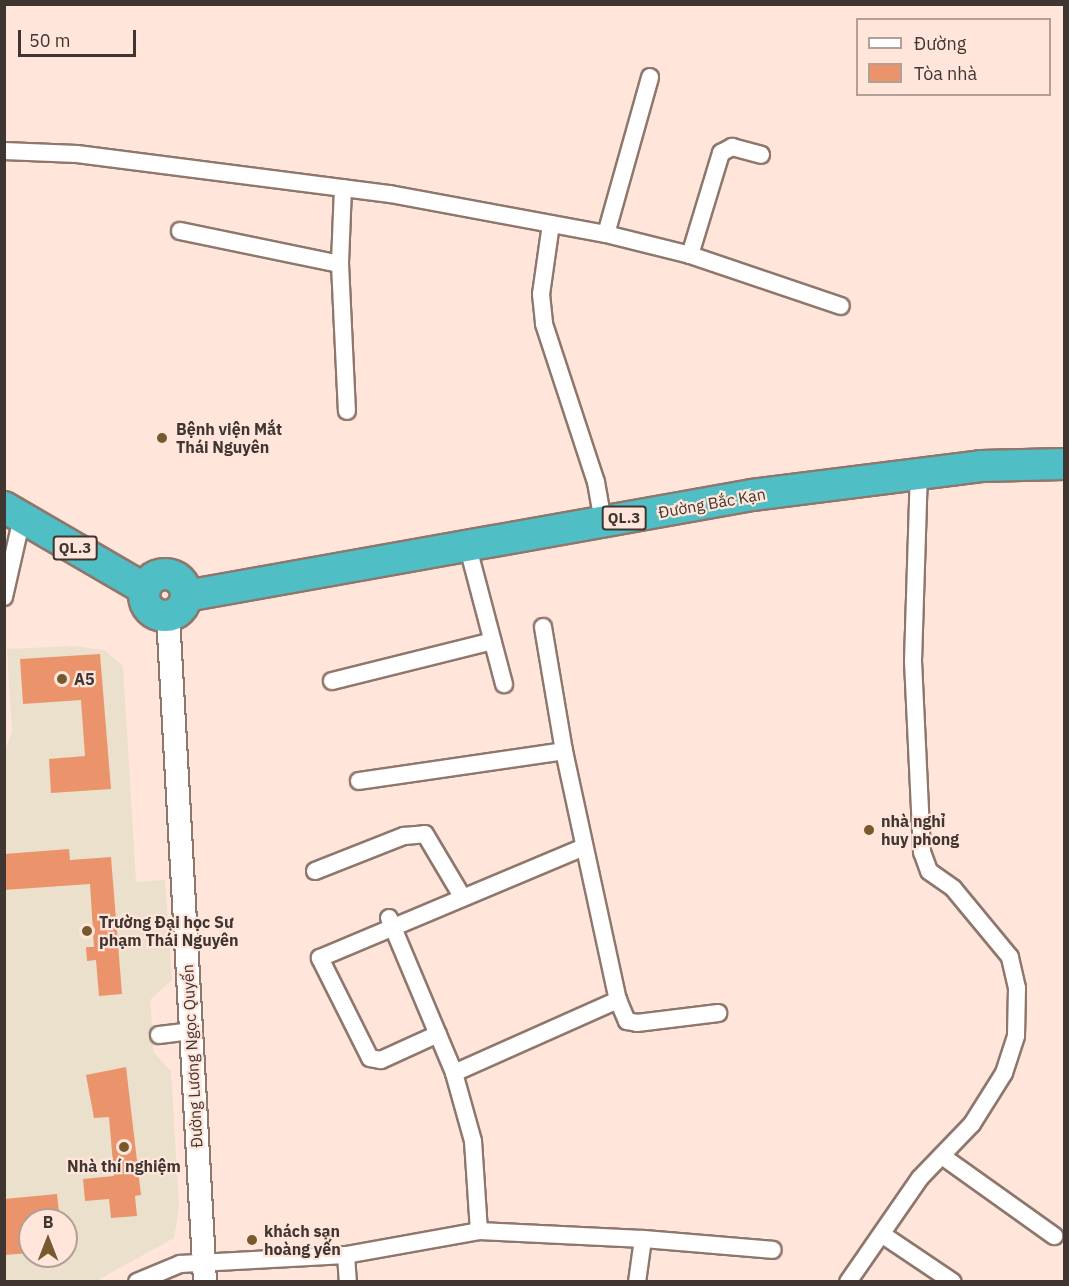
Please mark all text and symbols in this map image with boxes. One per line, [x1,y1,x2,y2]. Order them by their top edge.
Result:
scale bar [21,18,140,56]
legend [856,18,1051,96]
text: 50 m [29,29,71,52]
text: Đường [914,32,966,55]
text: Tòa nhà [914,62,977,85]
place label: Bệnh viện Mắt Thái Nguyên [176,419,282,457]
marker: Bệnh viện Mắt Thái Nguyên [153,429,171,447]
street label: Đường Bắc Kạn [657,484,767,522]
road number: QL.3 [602,506,646,530]
road number: QL.3 [52,536,98,560]
place label: A5 [74,669,95,689]
marker: A5 [55,672,69,686]
place label: nhà nghỉ huy phong [881,811,959,849]
marker: nhà nghỉ huy phong [862,823,876,837]
place label: Trường Đại học Sư phạm Thái Nguyên [99,912,239,950]
marker: Trường Đại học Sư phạm Thái Nguyên [80,924,94,938]
street label: Đường Lương Ngọc Quyến [178,964,206,1148]
marker: Nhà thí nghiệm [117,1140,131,1154]
place label: Nhà thí nghiệm [67,1156,181,1176]
north arrow [18,1208,78,1268]
text: B [43,1212,53,1232]
place label: khách sạn hoàng yến [264,1221,341,1259]
marker: khách sạn hoàng yến [245,1233,259,1247]

